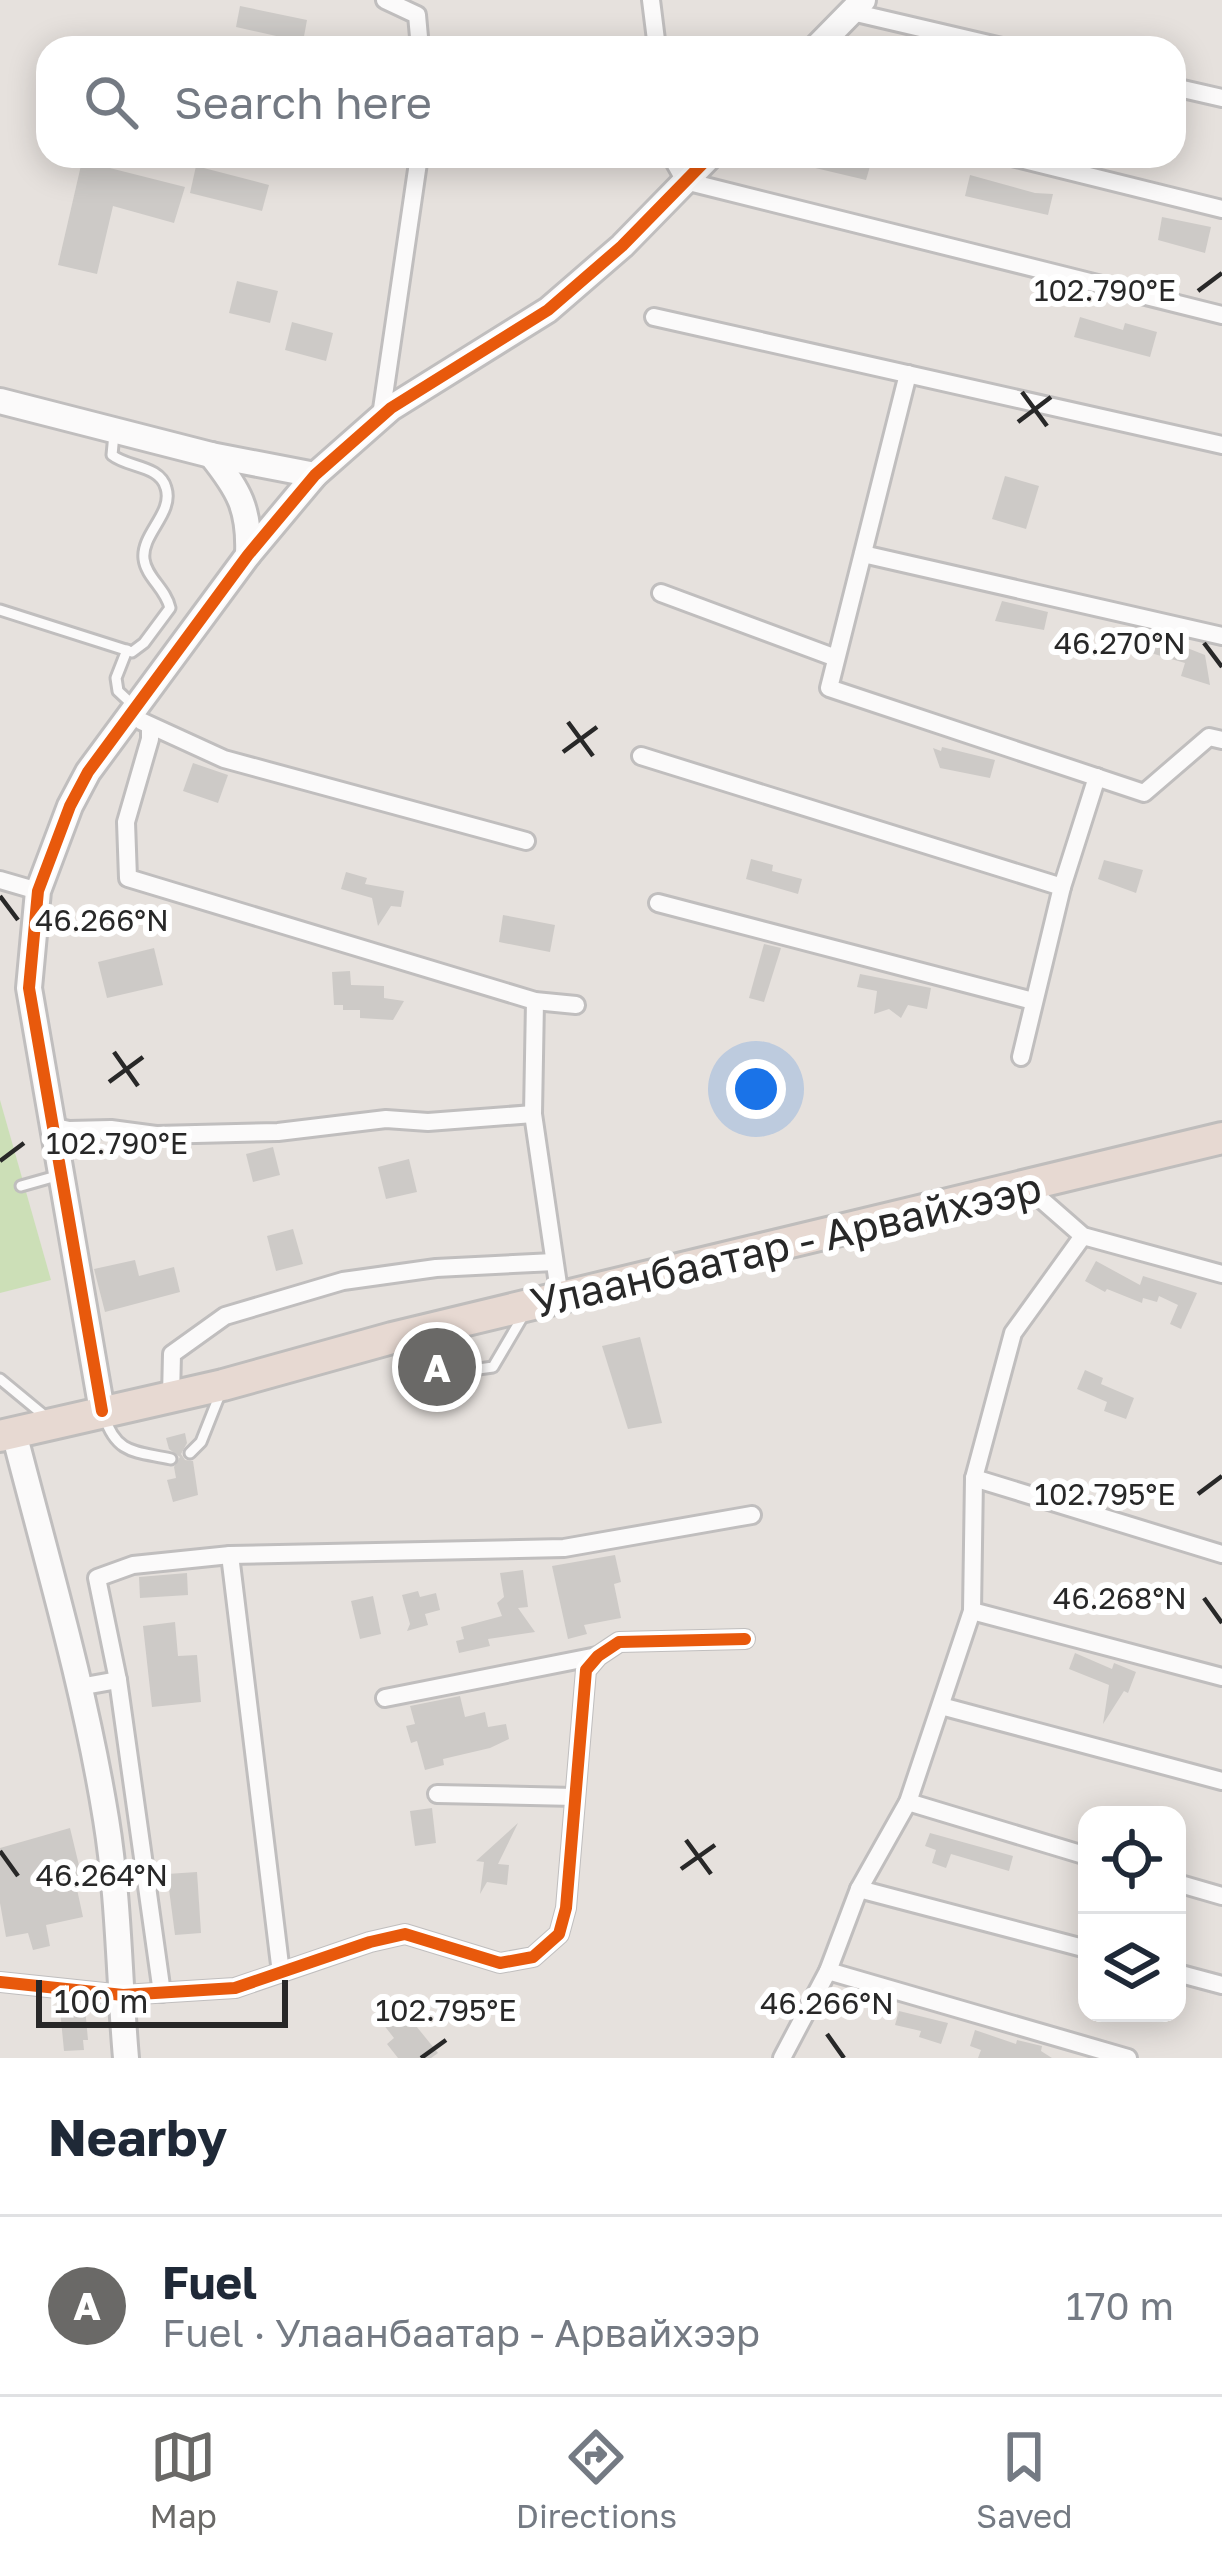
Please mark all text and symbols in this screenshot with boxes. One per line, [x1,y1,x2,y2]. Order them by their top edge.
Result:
search box [36,36,1186,168]
icon: search [78,69,144,135]
text: Search here [174,75,432,129]
text: 102.790°E [1034,272,1176,308]
text: 46.270°N [1054,625,1186,661]
text: 46.266°N [35,902,169,938]
your location [726,1059,786,1119]
text: 102.790°E [46,1125,188,1161]
street label: Улаанбаатар - Арвайхээр [526,1161,1046,1327]
pin: A [398,1322,476,1412]
text: 102.795°E [1035,1476,1176,1512]
text: 46.268°N [1053,1580,1187,1616]
map controls [1078,1806,1186,2022]
button: locate [1078,1806,1186,1914]
text: 46.264°N [36,1857,168,1893]
button: layers [1078,1914,1186,2022]
scale bar [36,1974,288,2027]
text: 100 m [54,1981,148,2020]
text: 46.266°N [760,1985,894,2021]
text: 102.795°E [376,1992,517,2028]
text: Nearby [48,2106,227,2167]
text: Fuel [162,2255,257,2309]
text: A [73,2282,101,2329]
text: 170 m [1066,2282,1174,2329]
text: Fuel · Улаанбаатар - Арвайхээр [162,2309,760,2356]
tab: Map [150,2424,217,2535]
tab: Directions [516,2424,677,2535]
tab: Saved [976,2424,1072,2535]

